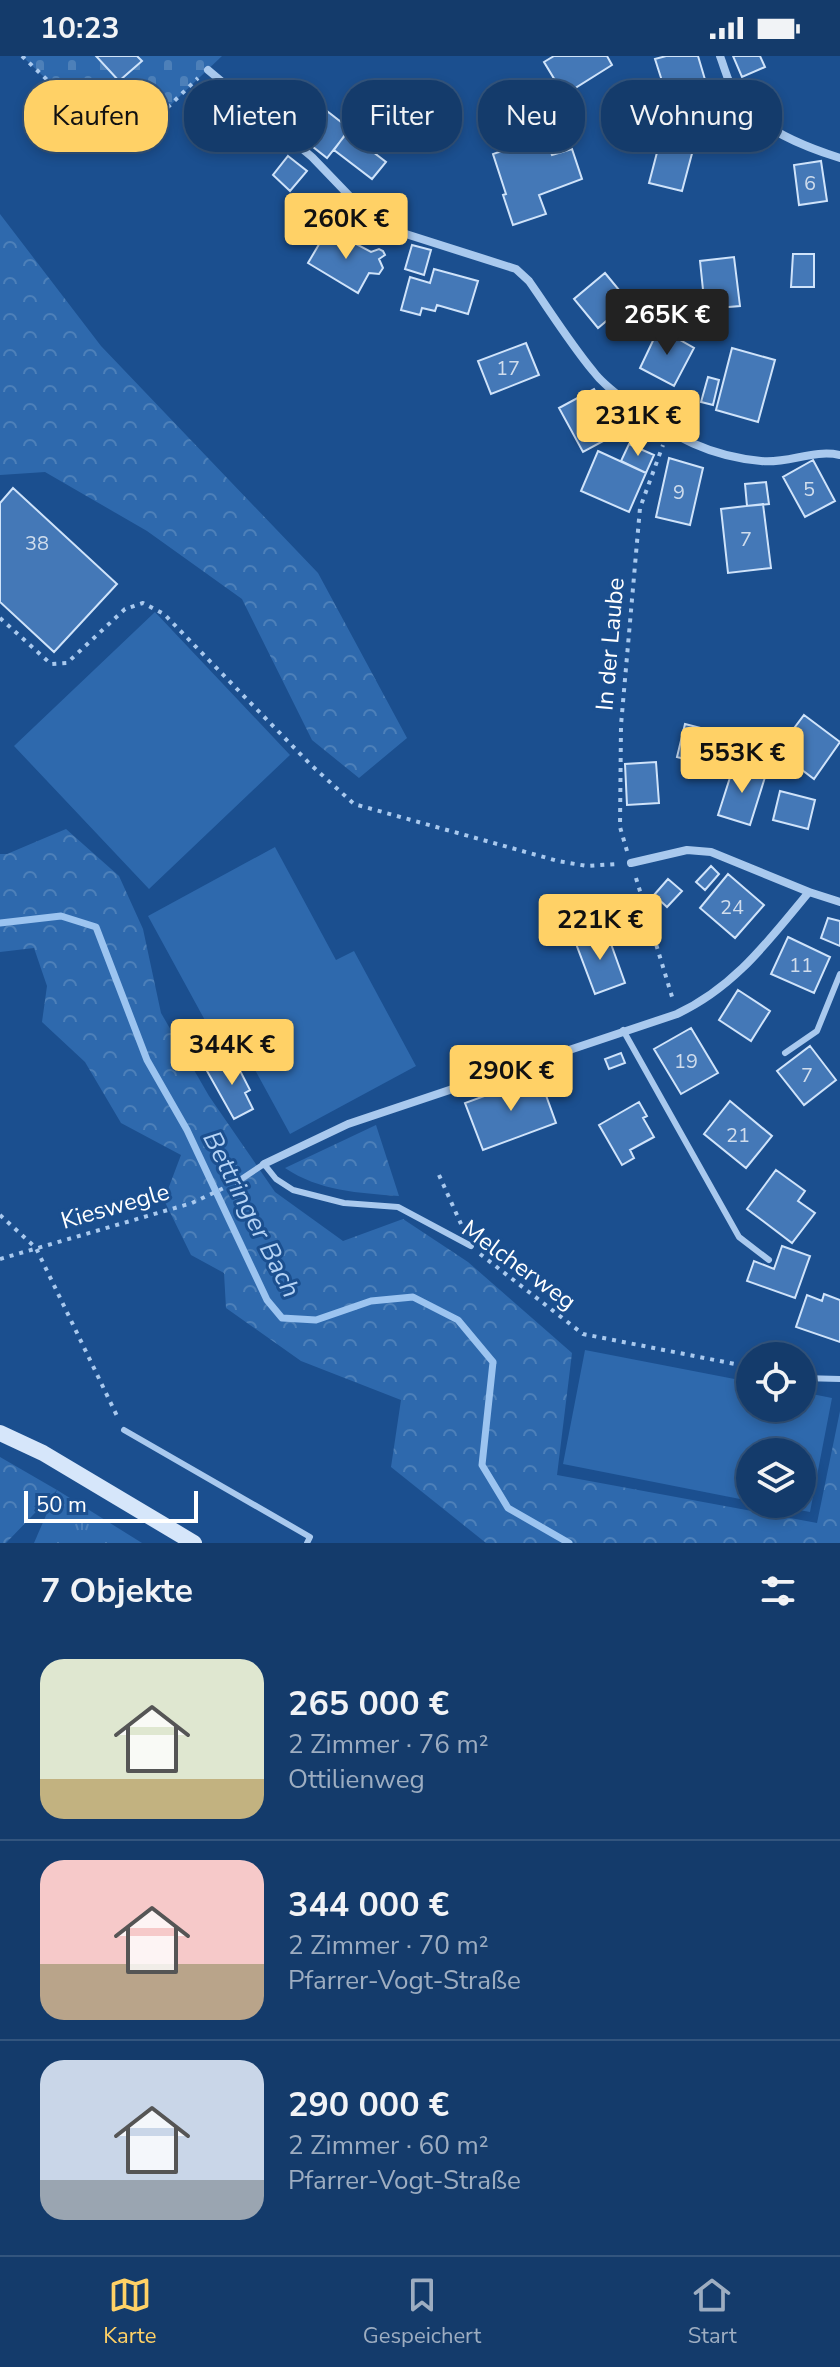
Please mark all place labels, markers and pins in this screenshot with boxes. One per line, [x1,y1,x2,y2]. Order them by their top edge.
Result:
pin: 260K € [281,193,411,261]
pin: 265K € [602,289,732,357]
pin: 231K € [573,390,703,458]
pin: 553K € [677,727,807,795]
pin: 221K € [535,894,665,962]
pin: 344K € [167,1019,297,1087]
pin: 290K € [446,1045,576,1113]

